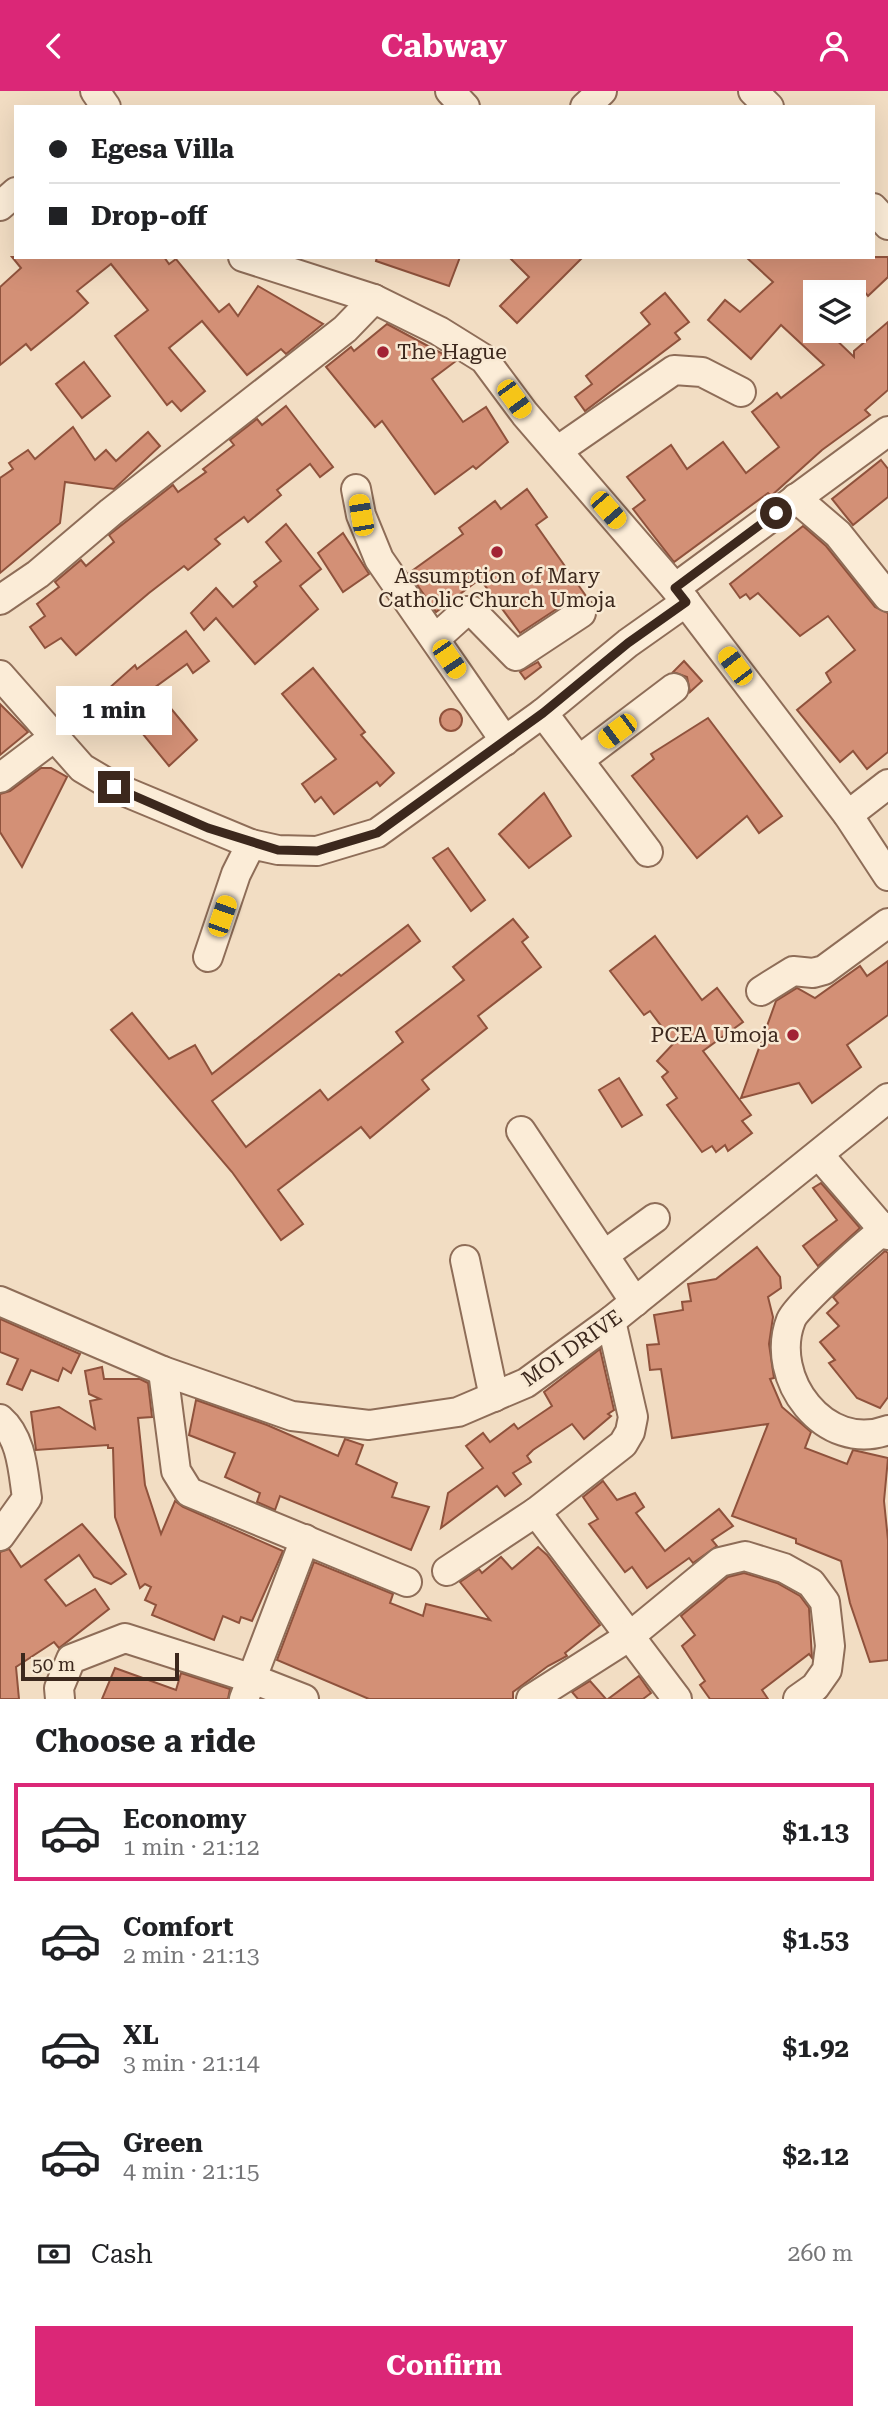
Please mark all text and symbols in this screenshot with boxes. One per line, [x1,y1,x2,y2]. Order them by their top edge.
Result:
icon: back [35,27,73,65]
text: Cabway [381,27,507,65]
icon: person [815,27,853,65]
text: Egesa Villa [91,134,234,164]
text: Drop-off [91,201,207,231]
map controls [803,280,866,343]
button: layers [803,280,866,343]
place label: The Hague [397,340,507,364]
marker: The Hague [375,344,391,360]
car [494,376,535,422]
car [587,487,630,533]
car [348,492,375,538]
route start [760,497,792,529]
marker: Assumption of Mary Catholic Church Umoja [489,544,505,560]
place label: Assumption of Mary Catholic Church Umoja [378,564,616,612]
car [429,636,470,682]
car [714,643,757,689]
callout: 1 min [56,685,172,735]
text: 1 min [82,697,146,724]
car [594,710,641,752]
route end [98,771,130,803]
car [206,893,239,939]
place label: PCEA Umoja [651,1023,780,1047]
marker: PCEA Umoja [785,1027,801,1043]
street label: MOI DRIVE [517,1305,627,1391]
scale bar [21,1650,178,1682]
text: 50 m [32,1653,75,1676]
text: Choose a ride [35,1722,256,1760]
icon: car [39,1801,102,1864]
text: Economy [123,1804,246,1834]
text: $1.13 [783,1817,849,1847]
text: 1 min · 21:12 [123,1834,260,1861]
icon: car [39,1909,102,1972]
text: Comfort [123,1912,233,1942]
text: $1.53 [783,1925,849,1955]
text: 2 min · 21:13 [123,1942,260,1969]
icon: car [39,2017,102,2080]
text: XL [123,2020,159,2050]
text: $1.92 [783,2033,849,2063]
text: 3 min · 21:14 [123,2050,260,2077]
icon: car [39,2125,102,2188]
text: Green [123,2128,203,2158]
text: $2.12 [783,2141,849,2171]
text: 4 min · 21:15 [123,2158,260,2185]
icon: cash [35,2235,73,2273]
text: Cash [91,2239,153,2269]
text: 260 m [788,2240,853,2267]
button: Confirm [35,2326,853,2406]

